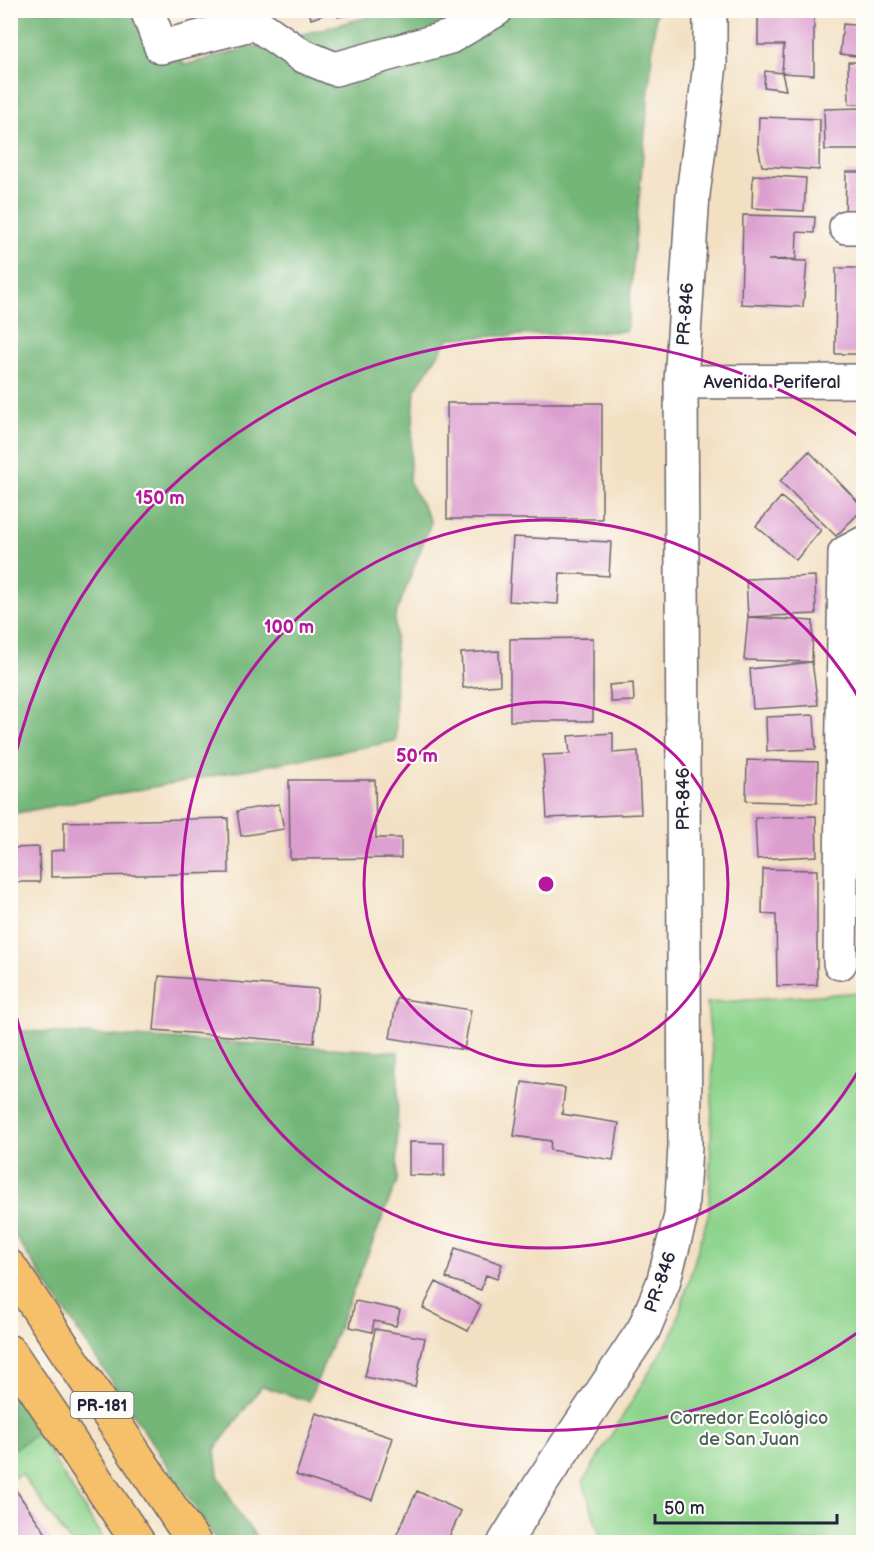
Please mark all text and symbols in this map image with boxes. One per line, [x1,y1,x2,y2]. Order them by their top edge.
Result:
street label: PR-846 [673,282,698,346]
street label: Avenida Periferal [703,372,841,393]
text: 150 m [135,488,185,509]
text: 100 m [264,617,314,638]
text: 50 m [396,746,438,767]
street label: PR-846 [673,767,694,831]
centre of rings [536,874,556,894]
street label: PR-846 [640,1249,681,1315]
road number: PR-181 [70,1392,134,1418]
park label: Corredor Ecológico de San Juan [670,1408,828,1450]
scale bar [655,1487,836,1525]
text: 50 m [664,1498,705,1519]

